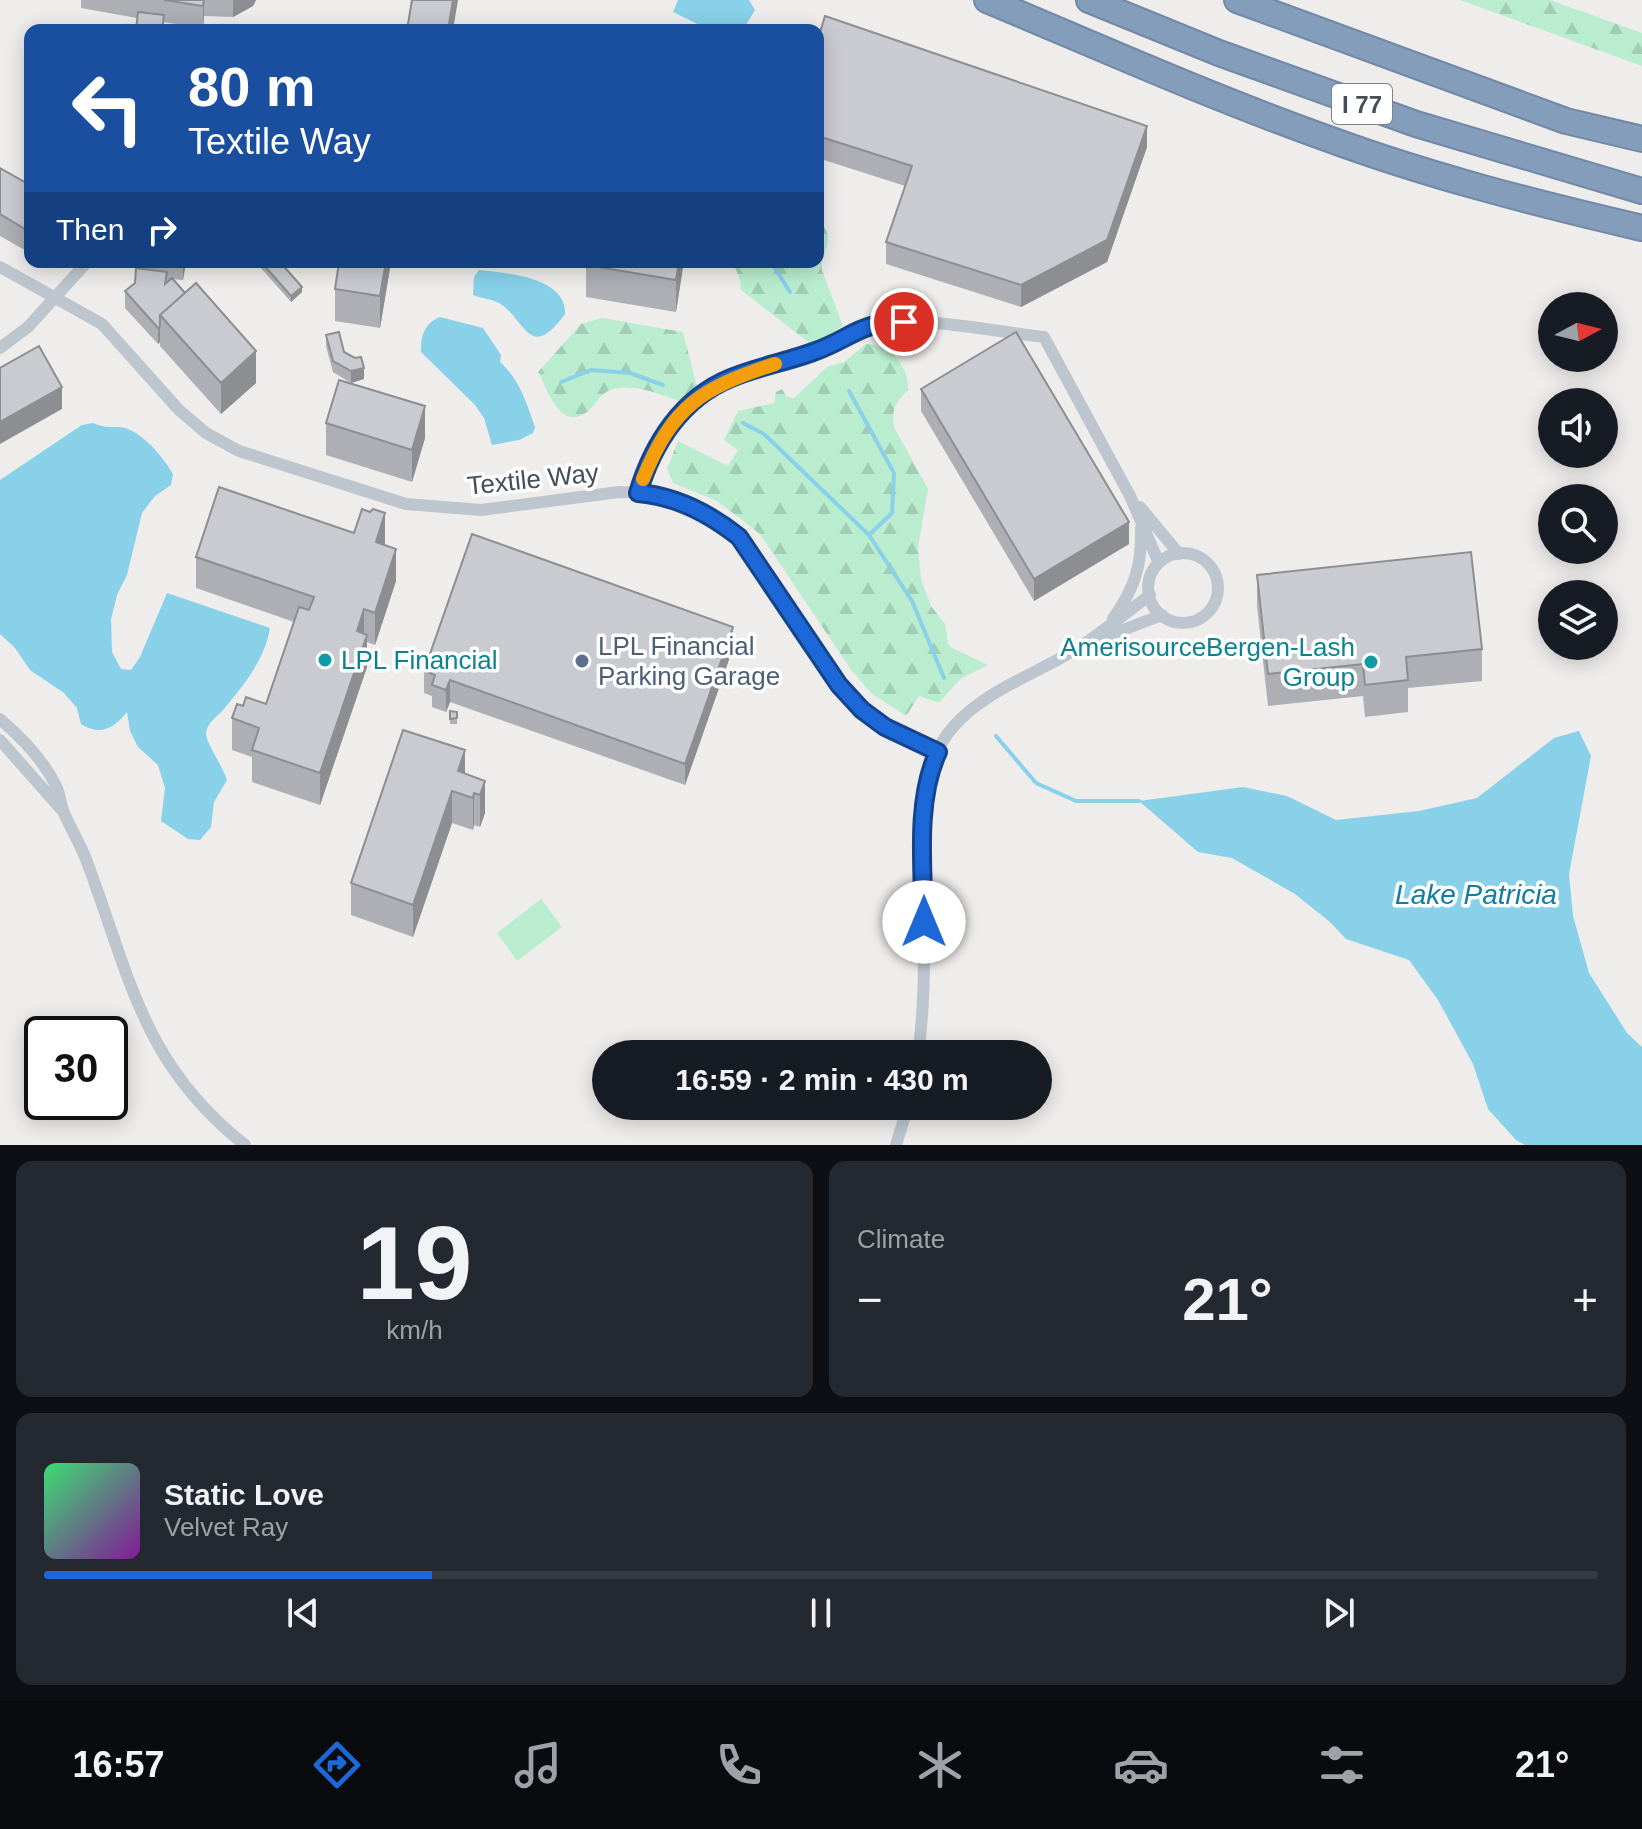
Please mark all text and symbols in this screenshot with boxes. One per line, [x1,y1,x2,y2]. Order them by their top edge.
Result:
text: 80 m [188,55,316,118]
icon: left [56,56,160,160]
road number: I 77 [1332,84,1392,124]
text: Textile Way [188,121,371,162]
icon: right [140,208,184,252]
text: Then [56,213,124,246]
pin [870,288,938,356]
north arrow [1538,292,1618,372]
map controls [1538,292,1618,660]
icon: arrive [882,300,926,344]
button: sound [1538,388,1618,468]
street label: Textile Way [466,457,600,501]
button: search [1538,484,1618,564]
button: layers [1538,580,1618,660]
place label: LPL Financial Parking Garage [598,631,780,691]
place label: AmerisourceBergen-Lash Group [1060,632,1355,692]
place label: LPL Financial [341,645,498,675]
marker: LPL Financial [316,651,334,669]
marker: LPL Financial Parking Garage [573,652,591,670]
marker: AmerisourceBergen-Lash Group [1362,653,1380,671]
water label: Lake Patricia [1395,879,1557,910]
position arrow [882,880,966,964]
speed limit sign: 30 [24,1016,128,1120]
text: 16:59 · 2 min · 430 m [675,1063,969,1096]
text: 19 [357,1205,472,1321]
text: Climate [857,1224,945,1254]
text: 21° [1182,1266,1273,1333]
text: − [857,1275,883,1324]
text: + [1572,1275,1598,1324]
text: km/h [386,1315,443,1345]
text: Static Love [164,1478,324,1511]
text: Velvet Ray [164,1512,288,1542]
icon: previous [281,1591,325,1635]
icon: pause [799,1591,843,1635]
icon: next [1317,1591,1361,1635]
icon: directions [309,1737,365,1793]
icon: music [510,1737,566,1793]
icon: phone [711,1737,767,1793]
icon: climate [912,1737,968,1793]
icon: car [1113,1737,1169,1793]
icon: filters [1314,1737,1370,1793]
text: 16:57 [72,1744,165,1785]
text: 21° [1515,1744,1569,1785]

